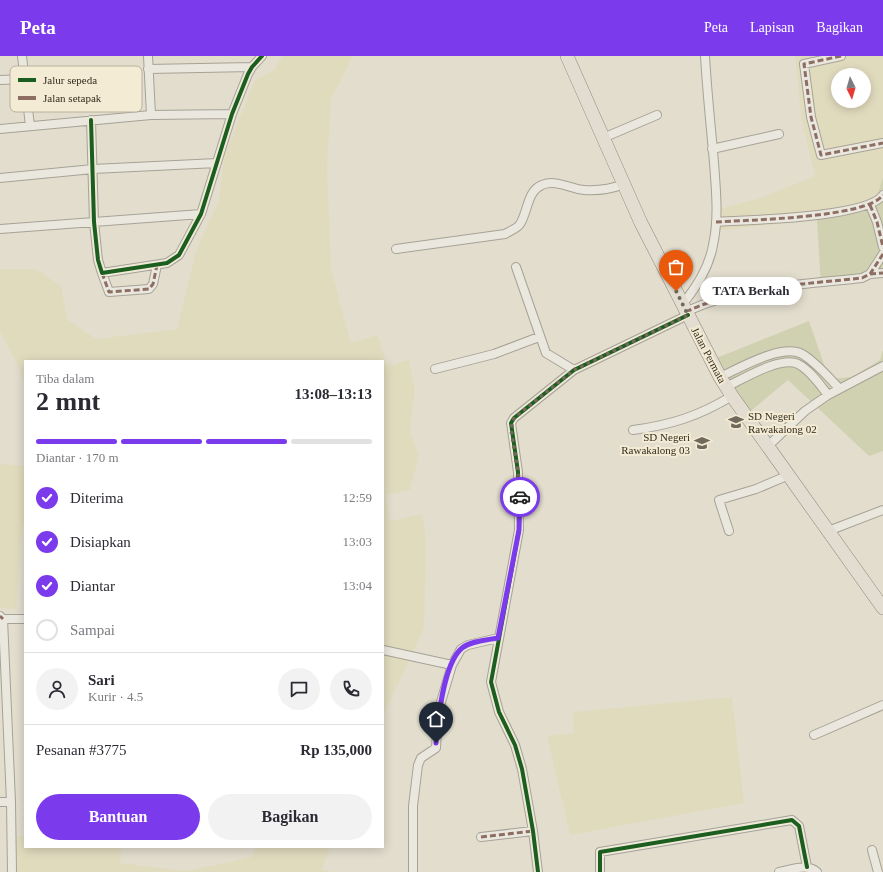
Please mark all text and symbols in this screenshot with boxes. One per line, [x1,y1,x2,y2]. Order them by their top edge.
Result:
text: Peta [20,17,56,38]
text: Peta [704,20,728,35]
text: Lapisan [750,20,794,35]
text: Bagikan [816,20,863,35]
legend [10,66,142,112]
north arrow [831,68,871,108]
map controls [831,68,871,108]
text: Jalur sepeda [43,74,97,86]
text: Jalan setapak [43,92,102,104]
pin [659,250,693,291]
icon: bag [665,256,687,278]
callout: TATA Berkah [700,277,802,305]
text: TATA Berkah [713,283,789,298]
street label: Jalan Permata [689,325,729,385]
text: Tiba dalam [36,371,94,386]
text: 13:08–13:13 [295,386,372,402]
text: 2 mnt [36,387,100,416]
place label: SD Negeri Rawakalong 02 [748,410,817,435]
school or university icon: SD Negeri Rawakalong 02 [727,413,745,431]
place label: SD Negeri Rawakalong 03 [621,431,690,456]
school or university icon: SD Negeri Rawakalong 03 [693,434,711,452]
text: Diantar · 170 m [36,450,119,465]
courier [500,477,540,517]
icon: car [509,486,531,508]
icon: check [36,487,58,509]
text: Diterima [70,490,123,506]
text: 12:59 [342,490,372,505]
icon: check [36,531,58,553]
text: Disiapkan [70,534,131,550]
text: 13:03 [342,534,372,549]
icon: check [36,575,58,597]
text: Diantar [70,578,115,594]
text: 13:04 [342,578,372,593]
text: Sampai [70,622,115,638]
button: person [36,668,78,710]
button: chat [278,668,320,710]
button: phone [330,668,372,710]
text: Sari [88,672,115,688]
text: Kurir · 4.5 [88,689,143,704]
pin [419,702,453,743]
icon: home [425,708,447,730]
text: Pesanan #3775 [36,742,126,758]
text: Rp 135,000 [300,742,372,758]
button: Bantuan [36,794,200,840]
button: Bagikan [208,794,372,840]

